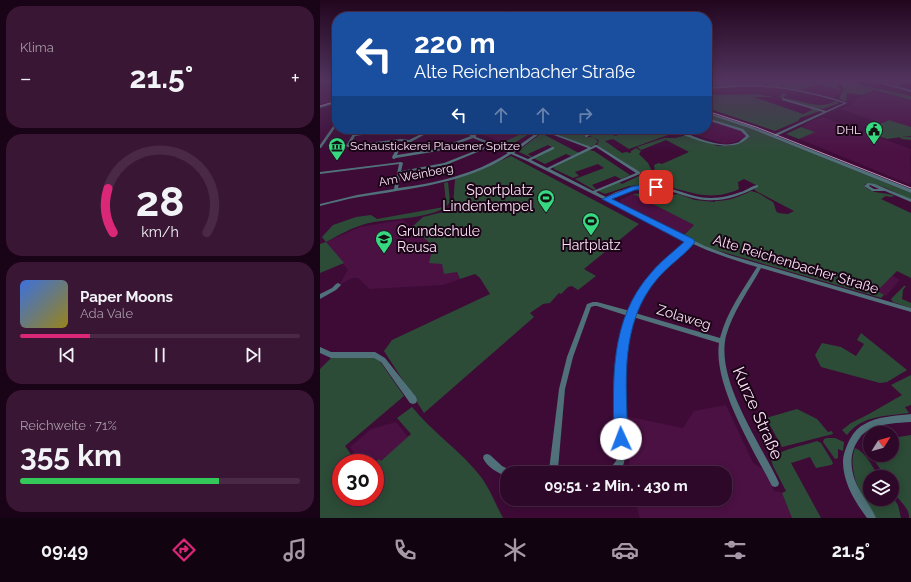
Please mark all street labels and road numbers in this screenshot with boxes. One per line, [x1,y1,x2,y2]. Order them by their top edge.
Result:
street label: Am Weinberg [377,161,455,189]
street label: Alte Reichenbacher Straße [711,231,881,297]
street label: Zolaweg [655,301,713,333]
street label: Kurze Straße [729,363,787,463]

